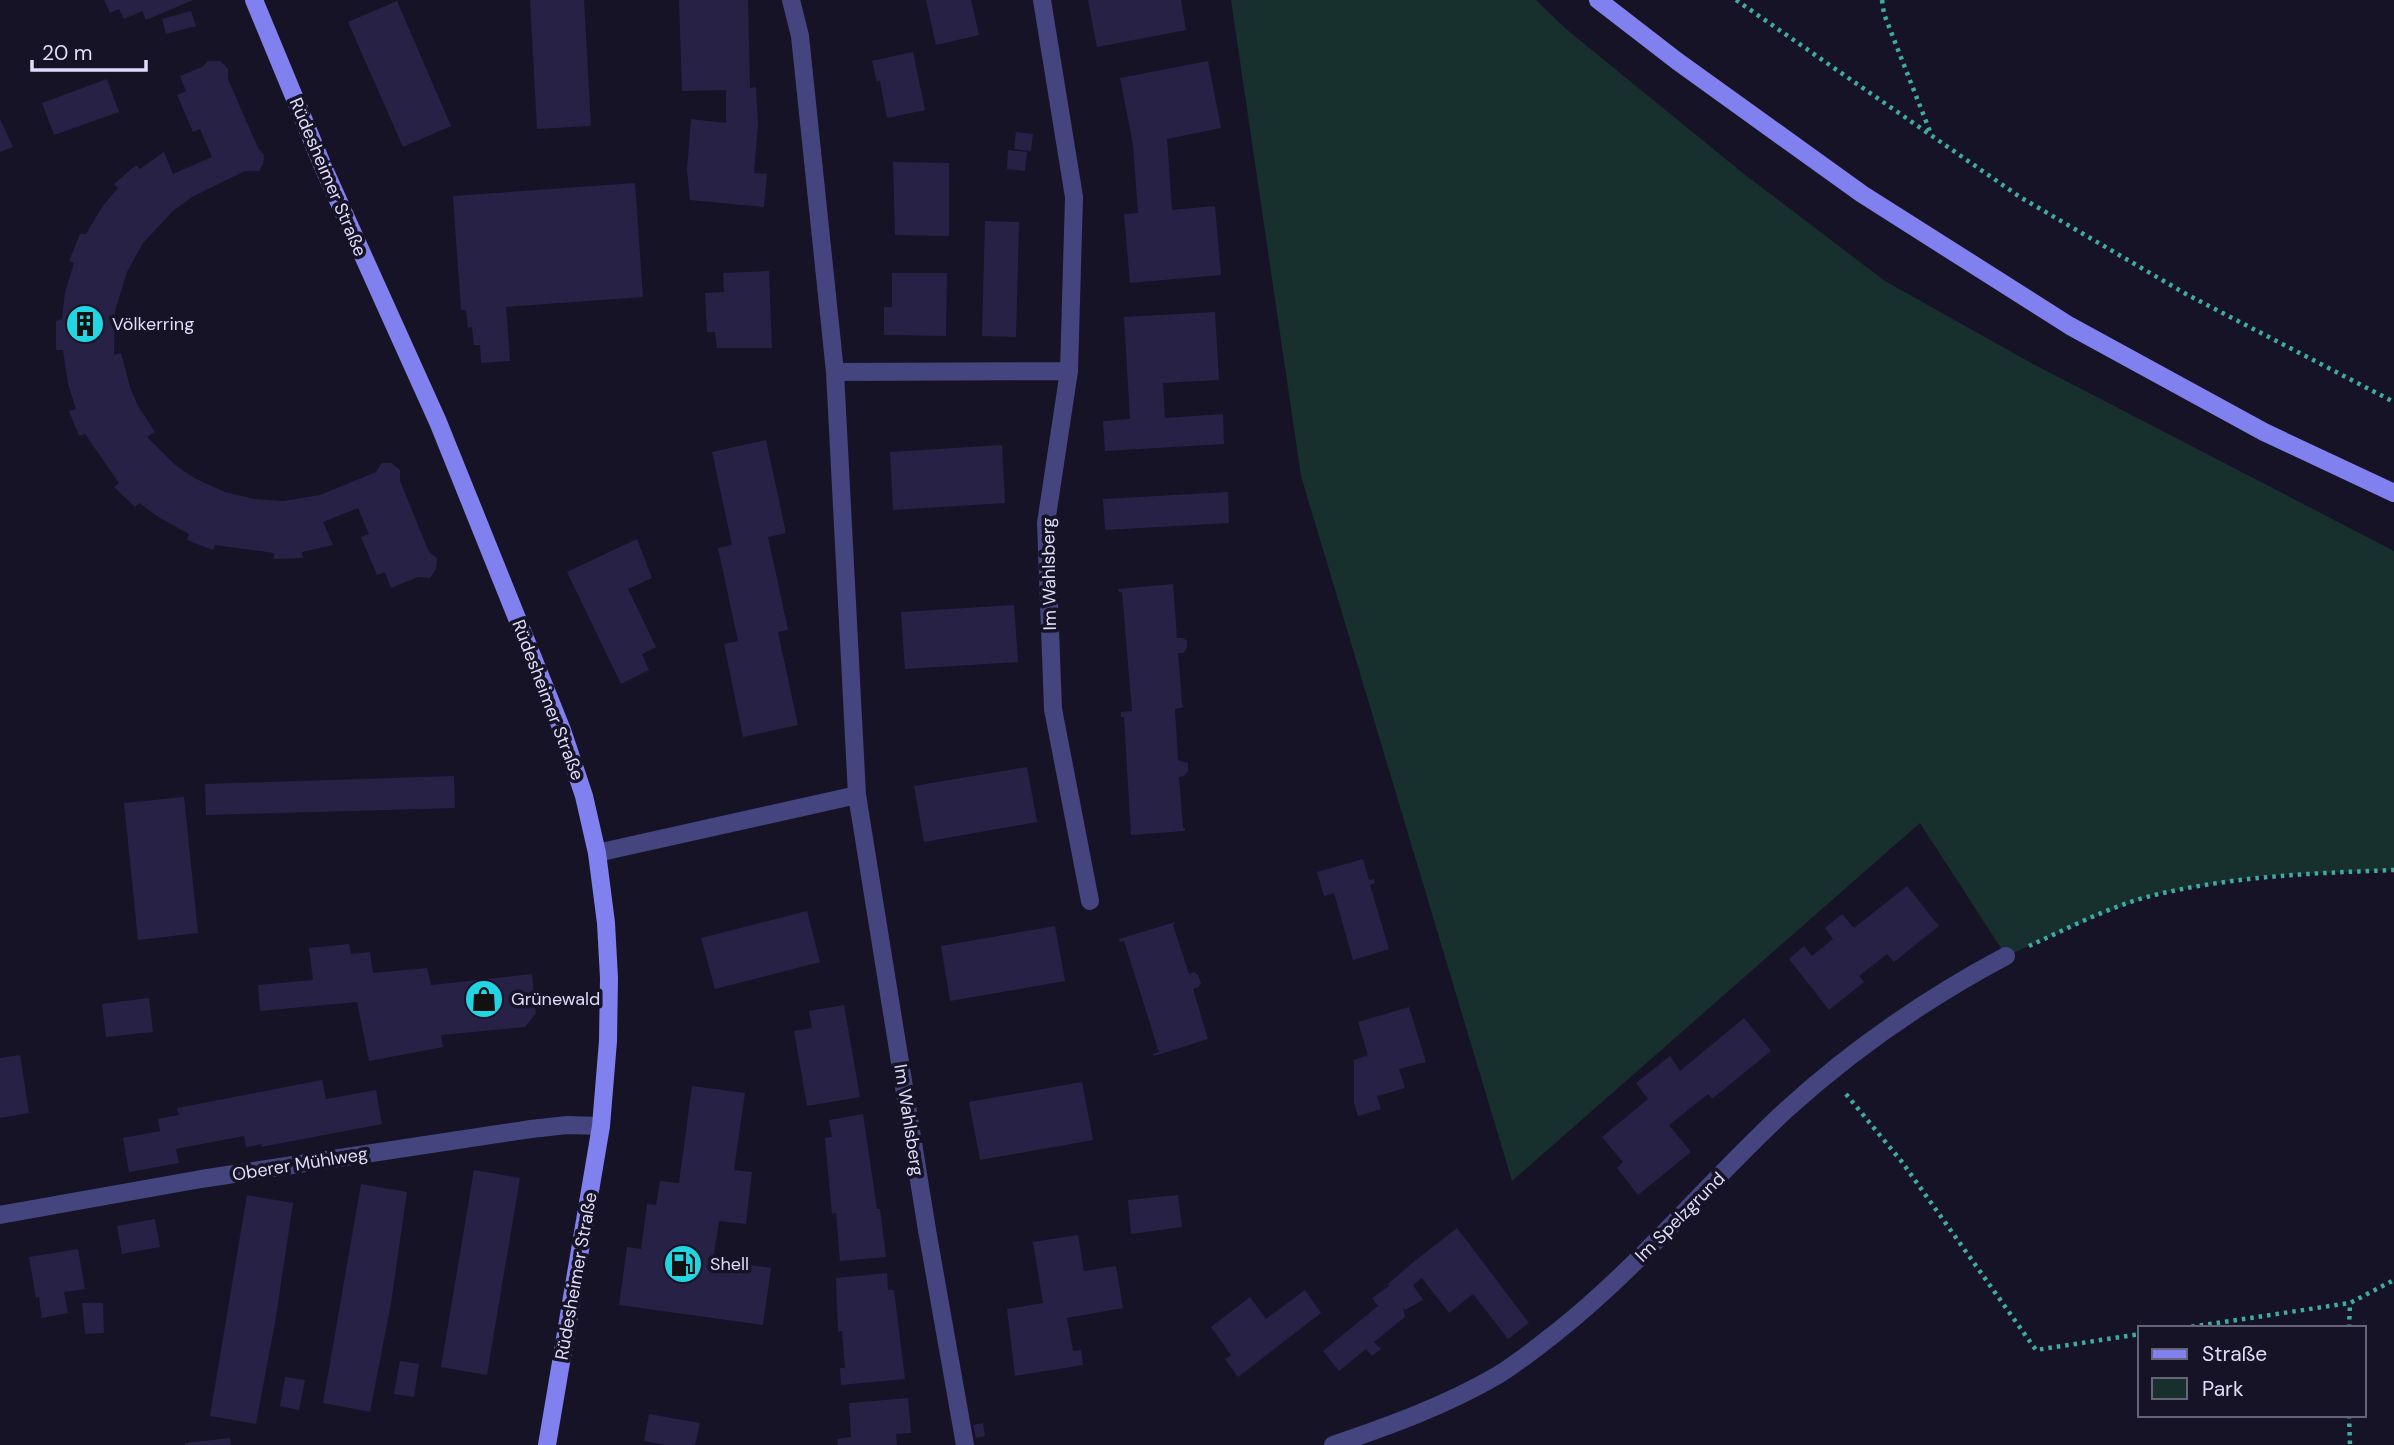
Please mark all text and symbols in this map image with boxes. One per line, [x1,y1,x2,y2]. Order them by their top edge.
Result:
scale bar [32,28,145,72]
text: 20 m [42,39,93,67]
street label: Rüdesheimer Straße [284,94,372,260]
building icon: Völkerring [64,303,106,345]
place label: Völkerring [112,312,194,336]
street label: Im Wahlsberg [1036,517,1062,631]
street label: Rüdesheimer Straße [506,616,590,784]
shop icon: Grünewald [463,978,505,1020]
place label: Grünewald [511,987,600,1011]
street label: Im Wahlsberg [888,1062,930,1178]
street label: Oberer Mühlweg [231,1141,369,1187]
street label: Im Spelzgrund [1630,1167,1730,1267]
street label: Rüdesheimer Straße [549,1190,603,1362]
fuel station icon: Shell [662,1243,704,1285]
place label: Shell [710,1252,749,1276]
legend [2138,1326,2366,1417]
text: Straße [2202,1340,2267,1368]
text: Park [2202,1375,2244,1403]

